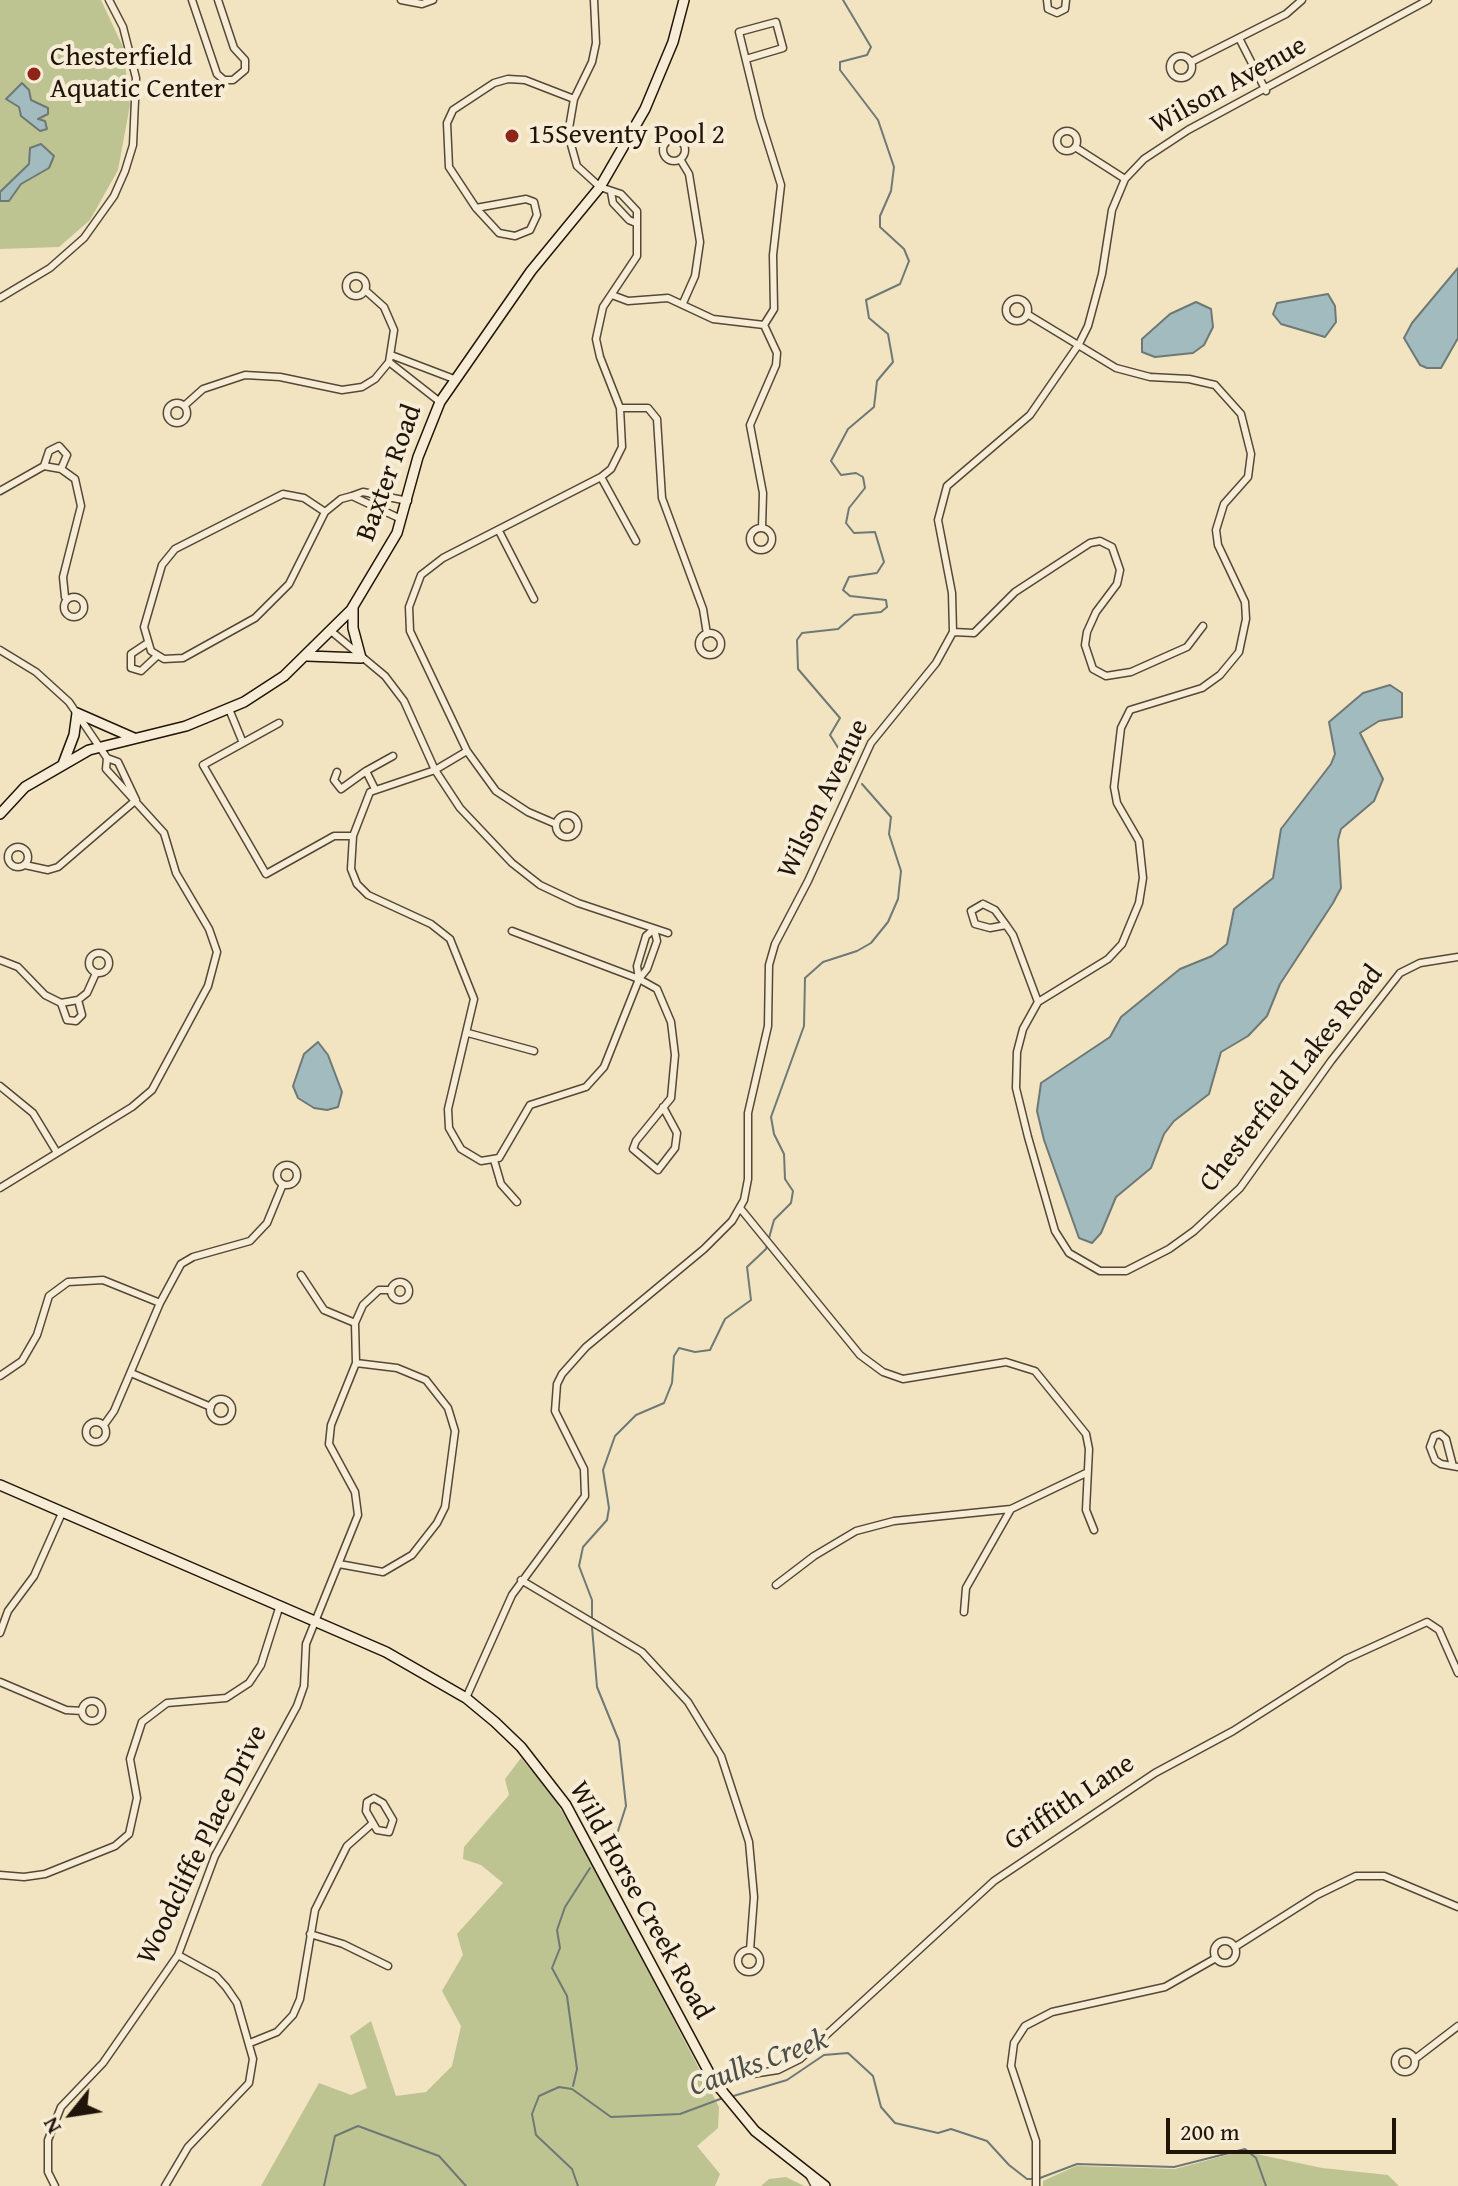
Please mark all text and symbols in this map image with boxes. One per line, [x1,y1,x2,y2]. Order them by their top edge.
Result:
street label: Wilson Avenue [1145,29,1313,143]
place label: Chesterfield Aquatic Center [50,41,225,107]
marker: Chesterfield Aquatic Center [25,65,43,83]
place label: 15Seventy Pool 2 [528,119,725,153]
marker: 15Seventy Pool 2 [503,127,521,145]
street label: Baxter Road [350,400,430,546]
street label: Wilson Avenue [771,714,877,884]
street label: Chesterfield Lakes Road [1193,959,1391,1199]
street label: Woodcliffe Place Drive [130,1720,276,1970]
street label: Griffith Lane [999,1747,1141,1859]
street label: Wild Horse Creek Road [561,1776,719,2026]
water label: Caulks Creek [685,2022,833,2106]
north arrow [32,2074,112,2154]
scale bar [1170,2102,1400,2152]
text: N [34,2112,69,2140]
text: 200 m [1180,2114,1240,2149]

